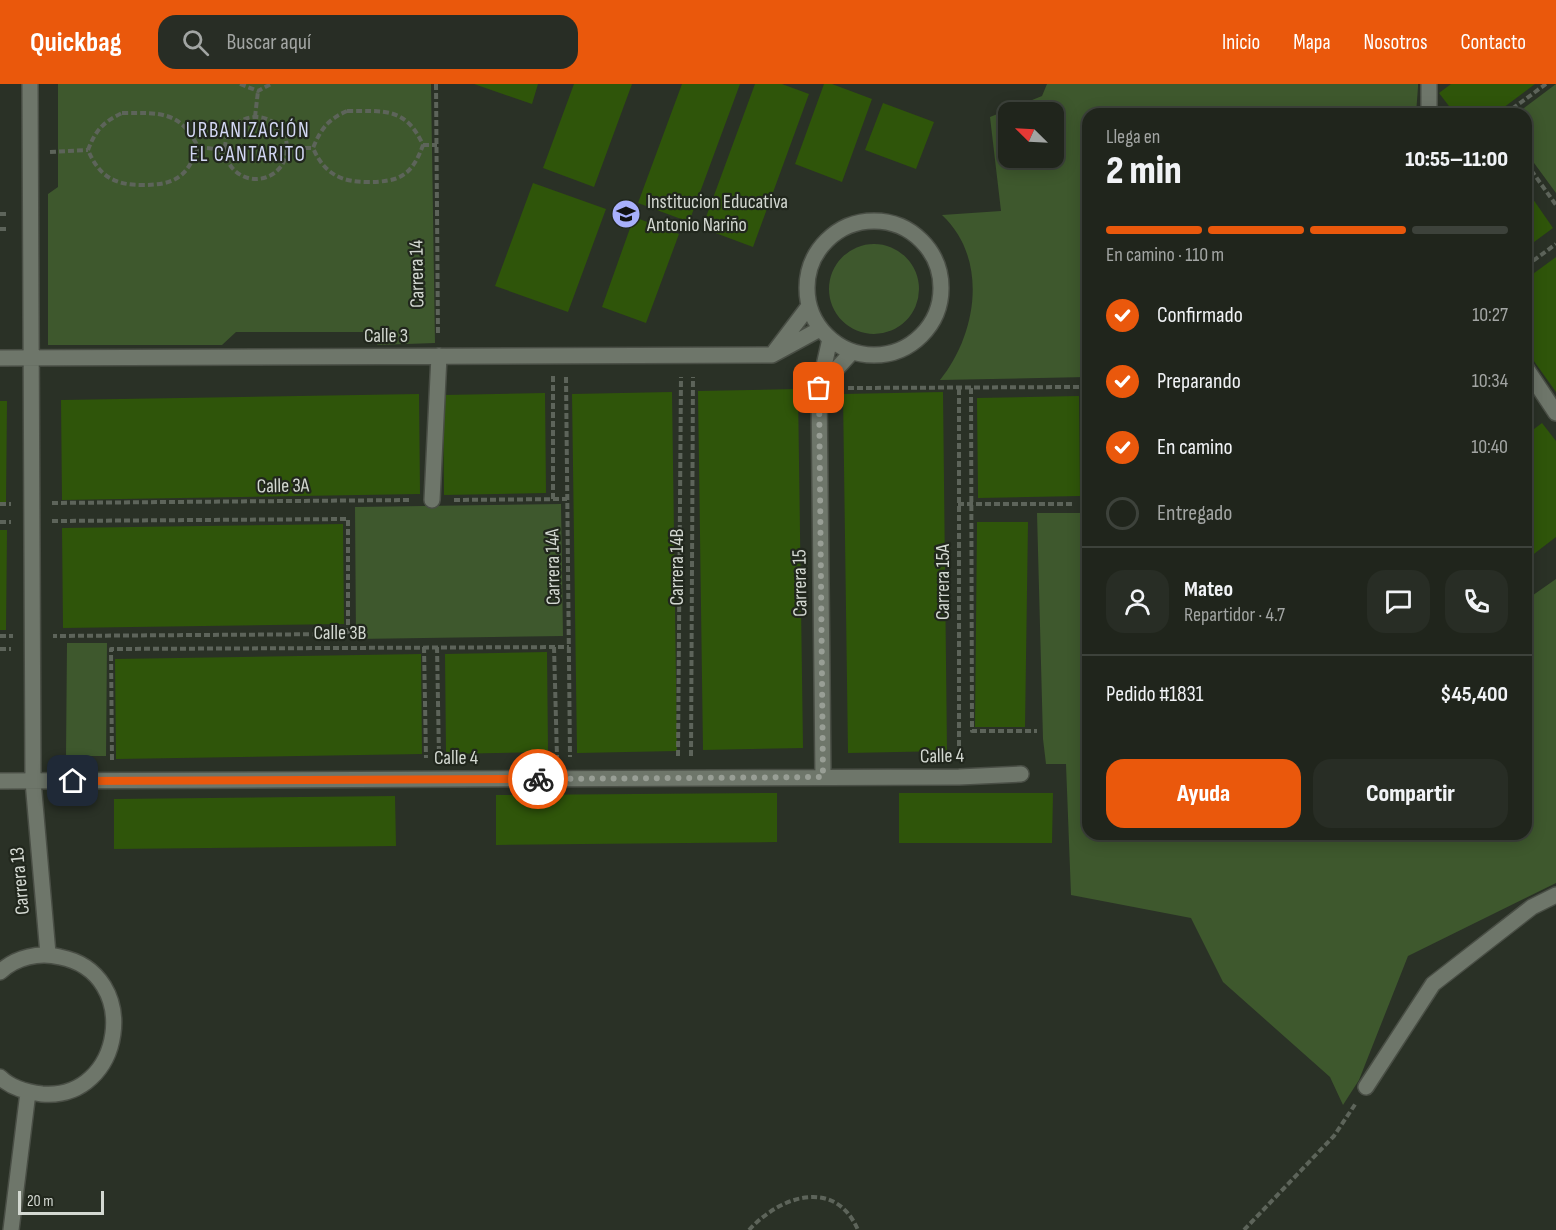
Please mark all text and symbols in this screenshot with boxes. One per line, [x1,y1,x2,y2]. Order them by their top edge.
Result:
search box [158,15,578,69]
text: Quickbag [30,26,122,59]
icon: search [179,26,212,59]
text: Buscar aquí [227,29,311,56]
text: Inicio [1222,30,1260,55]
text: Mapa [1293,30,1331,55]
text: Nosotros [1364,30,1428,55]
text: Contacto [1461,30,1526,55]
north arrow [998,102,1064,168]
map controls [998,102,1064,168]
district label: URBANIZACIÓN EL CANTARITO [186,118,310,167]
text: Llega en [1106,125,1160,149]
text: 10:55–11:00 [1405,146,1508,173]
text: 2 min [1106,148,1182,195]
place label: Institucion Educativa Antonio Nariño [646,190,788,237]
school or university icon: Institucion Educativa Antonio Nariño [610,198,642,230]
street label: Carrera 14 [404,240,430,308]
text: En camino · 110 m [1106,243,1224,267]
icon: check [1106,299,1139,332]
text: Confirmado [1157,302,1243,329]
text: 10:27 [1472,303,1508,327]
street label: Calle 3 [364,324,408,348]
pin [793,362,844,413]
icon: check [1106,365,1139,398]
text: Preparando [1157,368,1241,395]
text: 10:34 [1472,369,1508,393]
icon: bag [802,371,835,404]
icon: check [1106,431,1139,464]
text: En camino [1157,434,1233,461]
text: 10:40 [1471,435,1508,459]
street label: Calle 3A [256,474,310,498]
text: Entregado [1157,500,1232,527]
street label: Carrera 14A [540,528,566,605]
street label: Carrera 14B [665,528,689,605]
street label: Carrera 15A [931,543,955,620]
street label: Carrera 15 [787,549,813,617]
button: person [1106,570,1169,633]
button: chat [1367,570,1430,633]
button: phone [1445,570,1508,633]
text: Mateo [1184,576,1233,603]
text: Repartidor · 4.7 [1184,603,1285,627]
street label: Calle 3B [314,621,367,645]
text: Pedido #1831 [1106,681,1203,708]
text: $45,400 [1440,681,1508,708]
street label: Calle 4 [920,744,964,768]
street label: Calle 4 [434,746,478,770]
courier [508,749,568,809]
pin [47,755,98,806]
button: Ayuda [1106,759,1301,828]
button: Compartir [1313,759,1508,828]
icon: bike [522,763,555,796]
icon: home [56,764,89,797]
street label: Carrera 13 [5,846,35,916]
scale bar [18,1188,104,1216]
text: 20 m [27,1192,54,1211]

